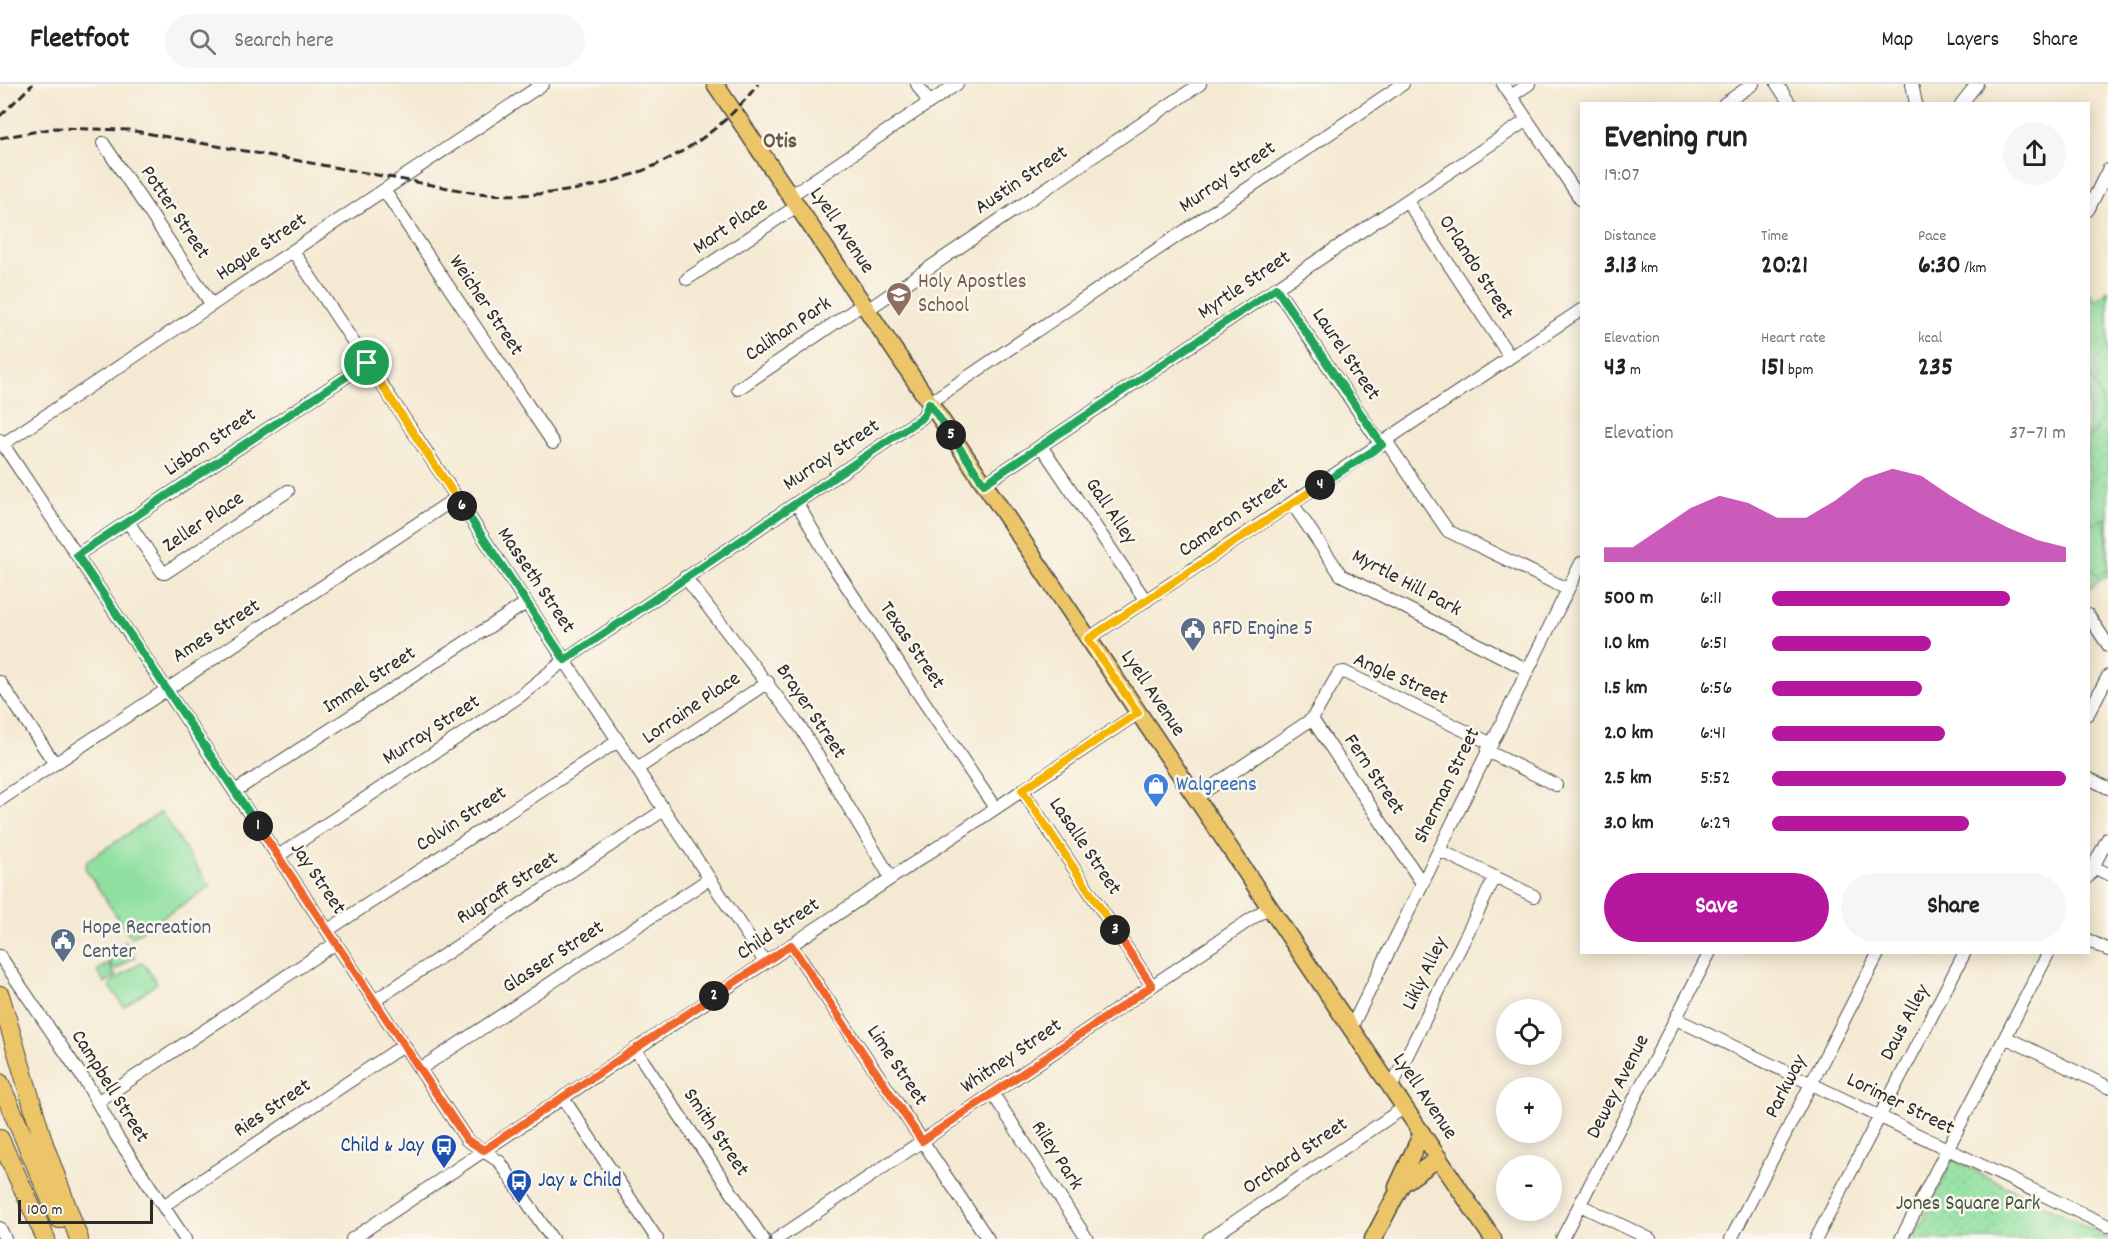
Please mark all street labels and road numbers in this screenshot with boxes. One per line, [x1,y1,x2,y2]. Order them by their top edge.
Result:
street label: Murray Street [1174,134,1283,222]
street label: Austin Street [969,139,1075,223]
street label: Potter Street [132,160,217,266]
street label: Lyell Avenue [801,182,881,280]
street label: Mart Place [688,191,774,263]
street label: Hague Street [211,206,314,289]
street label: Orlando Street [1430,210,1520,326]
street label: Myrtle Street [1192,244,1298,328]
street label: Weicher Street [440,249,530,363]
street label: Calihan Park [740,290,838,370]
street label: Laurel Street [1303,303,1387,407]
street label: Lisbon Street [159,401,263,485]
street label: Murray Street [778,412,887,500]
street label: Cameron Street [1173,470,1295,566]
street label: Gall Alley [1077,473,1144,552]
street label: Zeller Place [157,485,251,561]
street label: Masseth Street [488,522,582,640]
street label: Myrtle Hill Park [1346,542,1466,626]
street label: Ames Street [167,592,267,672]
street label: Texas Street [871,596,952,696]
street label: Immel Street [318,640,423,722]
street label: Lyell Avenue [1112,645,1192,743]
street label: Angle Street [1348,646,1452,714]
street label: Brayer Street [767,658,853,766]
street label: Lorraine Place [637,665,747,753]
street label: Murray Street [377,688,487,774]
street label: Sherman Street [1407,723,1489,849]
street label: Fern Street [1335,728,1411,822]
street label: Colvin Street [411,779,514,861]
street label: Lasalle Street [1040,792,1128,902]
street label: Jay Street [282,837,352,922]
street label: Rugraff Street [451,845,565,933]
street label: Child Street [731,891,827,969]
street label: Glasser Street [497,914,611,1002]
street label: Likly Alley [1395,932,1457,1016]
street label: Daus Alley [1873,979,1939,1067]
street label: Whitney Street [955,1012,1069,1102]
street label: Lime Street [858,1019,934,1113]
street label: Campbell Street [62,1025,156,1150]
street label: Dewey Avenue [1580,1030,1658,1144]
street label: Lyell Avenue [1384,1048,1464,1146]
street label: Parkway [1758,1050,1816,1124]
street label: Lorimer Street [1841,1066,1959,1144]
street label: Ries Street [228,1072,318,1146]
street label: Smith Street [674,1083,756,1183]
street label: Orchard Street [1237,1111,1355,1203]
street label: Riley Park [1022,1115,1090,1197]

